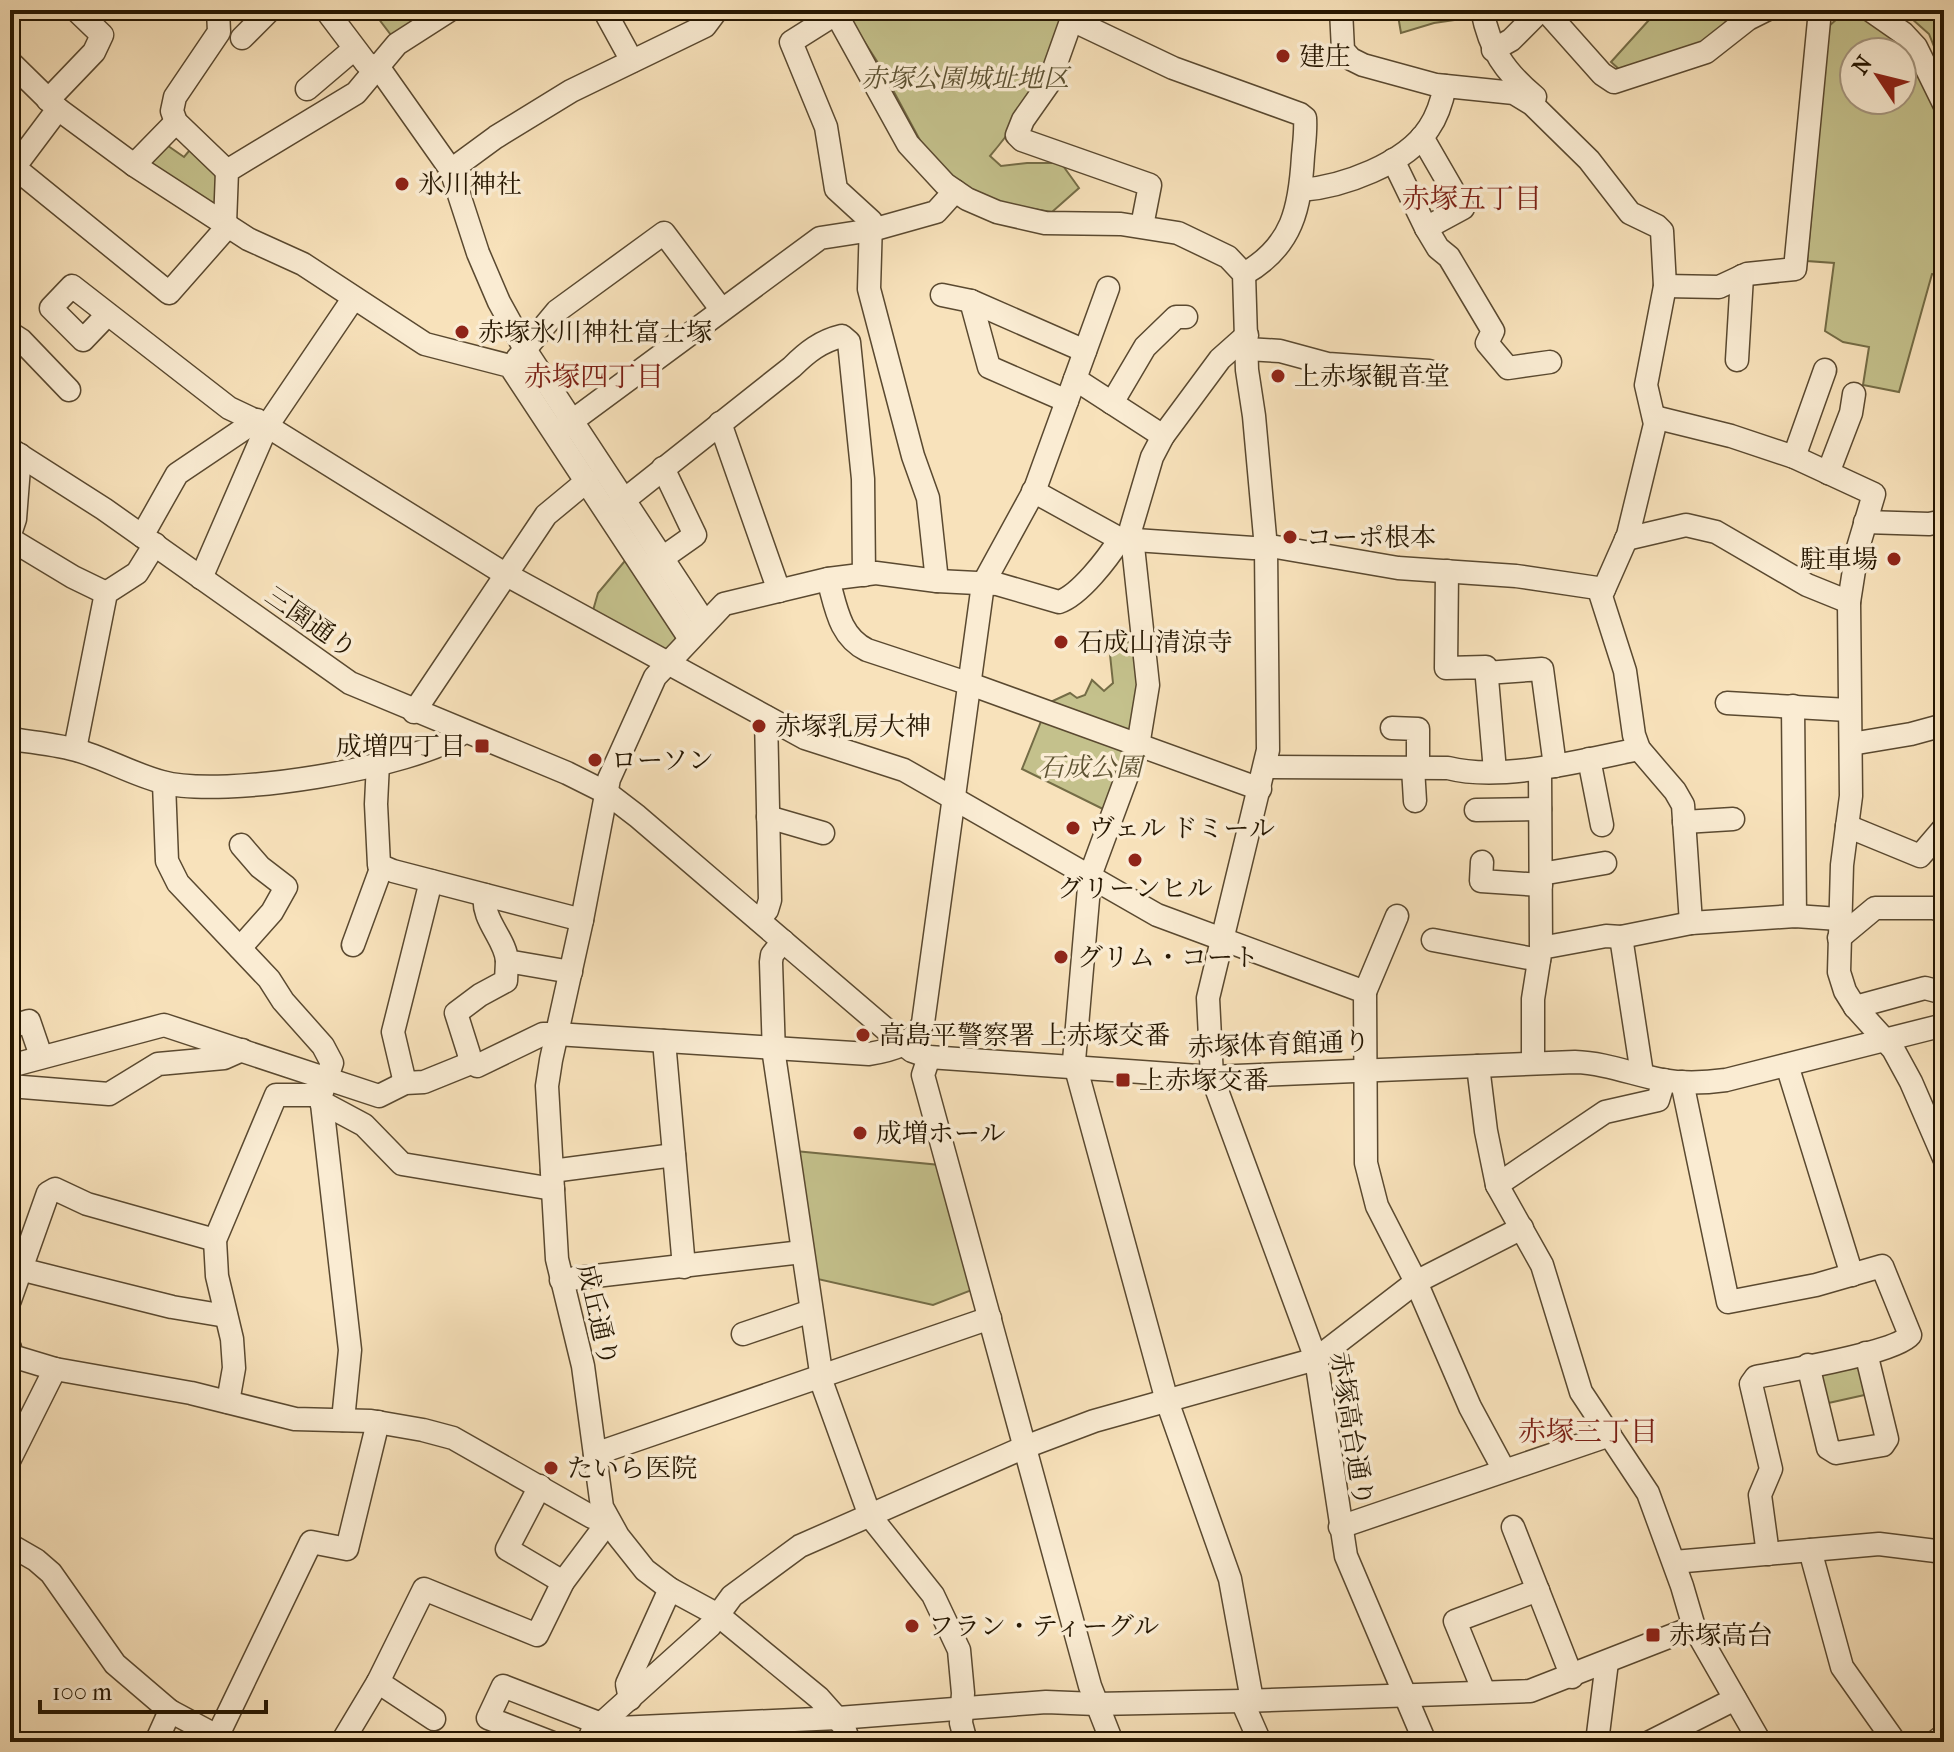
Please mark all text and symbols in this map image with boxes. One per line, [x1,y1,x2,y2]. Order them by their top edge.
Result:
north arrow [1838,36,1918,116]
place label: 建庄 [1299,41,1351,72]
marker: 建庄 [1274,47,1292,65]
text: N [1847,51,1878,79]
park label: 赤塚公園城址地区 [861,63,1072,94]
place label: 氷川神社 [418,169,522,200]
marker: 氷川神社 [393,175,411,193]
district label: 赤塚五丁目 [1402,182,1542,215]
place label: 赤塚氷川神社富士塚 [478,317,712,348]
marker: 赤塚氷川神社富士塚 [453,323,471,341]
district label: 赤塚四丁目 [524,360,664,393]
place label: 上赤塚観音堂 [1294,361,1450,392]
marker: 上赤塚観音堂 [1269,367,1287,385]
place label: コーポ根本 [1306,522,1436,553]
marker: コーポ根本 [1281,528,1299,546]
place label: 駐車場 [1800,544,1878,575]
marker: 駐車場 [1885,550,1903,568]
street label: 三園通り [259,580,362,665]
place label: 石成山清涼寺 [1077,627,1233,658]
marker: 石成山清涼寺 [1052,633,1070,651]
place label: 赤塚乳房大神 [775,711,931,742]
marker: 赤塚乳房大神 [750,717,768,735]
place label: 成増四丁目 [336,731,466,762]
marker: 成増四丁目 [473,737,491,755]
place label: ローソン [611,745,714,776]
marker: ローソン [586,751,604,769]
park label: 石成公園 [1038,752,1146,783]
place label: ヴェル ドミール [1089,813,1275,844]
marker: ヴェル ドミール [1064,819,1082,837]
marker: グリーンヒル [1126,851,1144,869]
place label: グリーンヒル [1057,873,1213,904]
place label: グリム・コート [1077,942,1259,973]
marker: グリム・コート [1052,948,1070,966]
place label: 高島平警察署 上赤塚交番 [879,1020,1171,1051]
marker: 高島平警察署 上赤塚交番 [854,1026,872,1044]
street label: 赤塚体育館通り [1188,1026,1371,1063]
place label: 上赤塚交番 [1139,1065,1269,1096]
marker: 上赤塚交番 [1114,1071,1132,1089]
place label: 成増ホール [876,1118,1005,1149]
marker: 成増ホール [851,1124,869,1142]
street label: 成丘通り [571,1261,624,1369]
street label: 赤塚高台通り [1324,1350,1379,1509]
district label: 赤塚三丁目 [1518,1415,1658,1448]
place label: たいら医院 [567,1453,697,1484]
marker: たいら医院 [542,1459,560,1477]
place label: フラン・ティーグル [928,1611,1159,1642]
marker: フラン・ティーグル [903,1617,921,1635]
place label: 赤塚高台 [1669,1620,1773,1651]
marker: 赤塚高台 [1644,1626,1662,1644]
scale bar [40,1664,266,1714]
text: 100 m [52,1678,112,1706]

